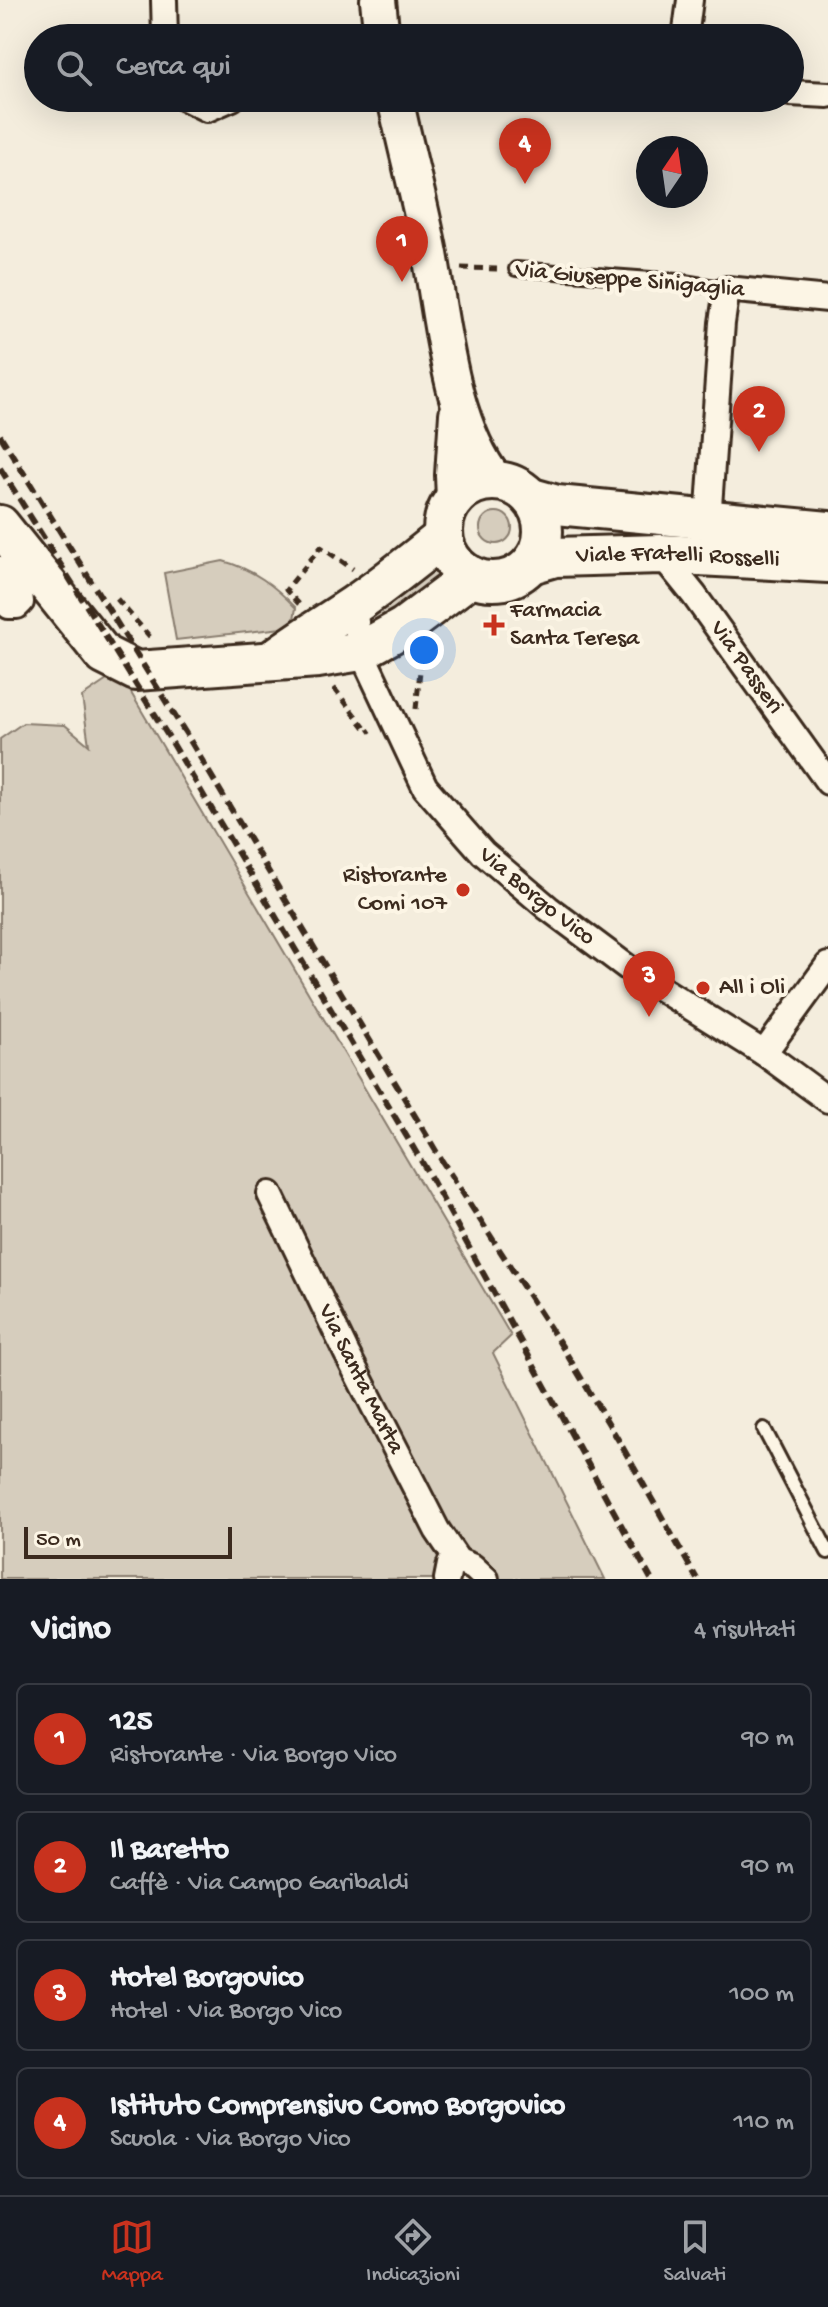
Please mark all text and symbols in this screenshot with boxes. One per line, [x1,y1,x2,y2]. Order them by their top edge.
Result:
search box [24,24,804,112]
icon: search [52,46,96,90]
text: Cerca qui [116,51,231,86]
pin: 4 [499,118,551,184]
north arrow [636,136,708,208]
pin: 1 [376,216,428,282]
street label: Via Giuseppe Sinigaglia [513,256,746,306]
pin: 2 [733,386,785,452]
street label: Viale Fratelli Rosselli [575,539,781,575]
place label: Farmacia Santa Teresa [509,597,640,654]
street label: Via Passeri [702,615,789,720]
marker: Farmacia Santa Teresa [485,616,503,634]
your location [404,630,444,670]
street label: Via Borgo Vico [472,840,601,952]
place label: Ristorante Comi 107 [343,862,448,919]
marker: Ristorante Comi 107 [454,881,472,899]
pin: 3 [623,951,675,1017]
place label: All i Oli [719,974,785,1003]
marker: All i Oli [694,979,712,997]
street label: Via Santa Marta [310,1299,410,1459]
scale bar [24,1523,232,1559]
text: 50 m [36,1528,81,1554]
text: Vicino [32,1611,111,1651]
text: 4 risultati [694,1616,796,1647]
text: 125 [110,1706,153,1741]
text: 1 [55,1724,65,1755]
text: 90 m [742,1724,794,1755]
text: Ristorante · Via Borgo Vico [110,1741,397,1772]
text: Il Baretto [110,1834,229,1869]
text: 2 [54,1852,66,1883]
text: 90 m [742,1852,794,1883]
text: Caffè · Via Campo Garibaldi [110,1869,409,1900]
text: Hotel Borgovico [110,1962,304,1997]
text: 3 [53,1980,67,2011]
text: 100 m [729,1980,794,2011]
text: Hotel · Via Borgo Vico [110,1997,342,2028]
text: Istituto Comprensivo Como Borgovico [110,2090,565,2125]
text: 4 [54,2108,66,2139]
text: 110 m [734,2108,794,2139]
text: Scuola · Via Borgo Vico [110,2125,351,2156]
tab: Mappa [102,2215,163,2289]
tab: Indicazioni [366,2215,460,2289]
tab: Salvati [663,2215,726,2289]

